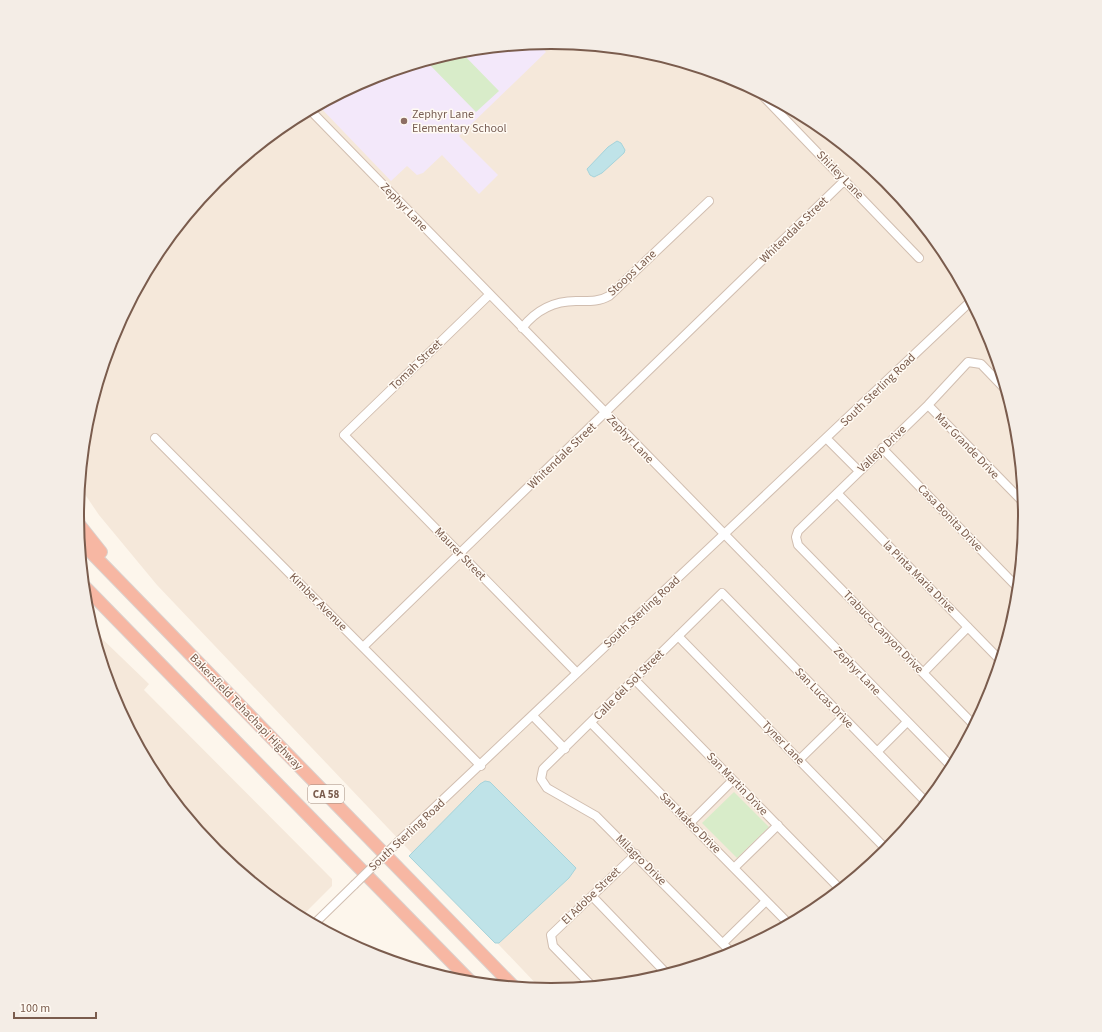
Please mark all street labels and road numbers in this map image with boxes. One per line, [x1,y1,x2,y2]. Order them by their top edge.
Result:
street label: Shirley Lane [813,147,868,203]
street label: Zephyr Lane [376,179,432,235]
street label: Whitendale Street [756,193,832,267]
street label: Stoops Lane [604,246,660,300]
street label: Tomah Street [386,336,446,394]
street label: South Sterling Road [836,349,920,431]
street label: Mar Grande Drive [931,409,1003,483]
street label: Zephyr Lane [602,411,658,467]
street label: Whitendale Street [524,419,600,493]
street label: Vallejo Drive [854,421,910,477]
street label: Casa Bonita Drive [913,481,987,555]
street label: Maurer Street [430,524,490,584]
street label: la Pinta Maria Drive [879,537,959,617]
street label: Kimber Avenue [285,569,351,635]
street label: South Sterling Road [600,572,684,652]
street label: Trabuco Canyon Drive [839,587,927,677]
street label: Zephyr Lane [829,643,885,699]
street label: Calle del Sol Street [590,646,668,724]
street label: Bakersfield Tehachapi Highway [186,650,307,774]
street label: San Lucas Drive [791,664,857,732]
street label: Tyner Lane [758,717,808,769]
street label: San Martin Drive [702,748,772,820]
road number: CA 58 [308,785,344,803]
street label: San Mateo Drive [655,788,725,858]
street label: South Sterling Road [365,795,449,875]
street label: Milagro Drive [612,831,670,889]
street label: El Adobe Street [558,863,624,929]

